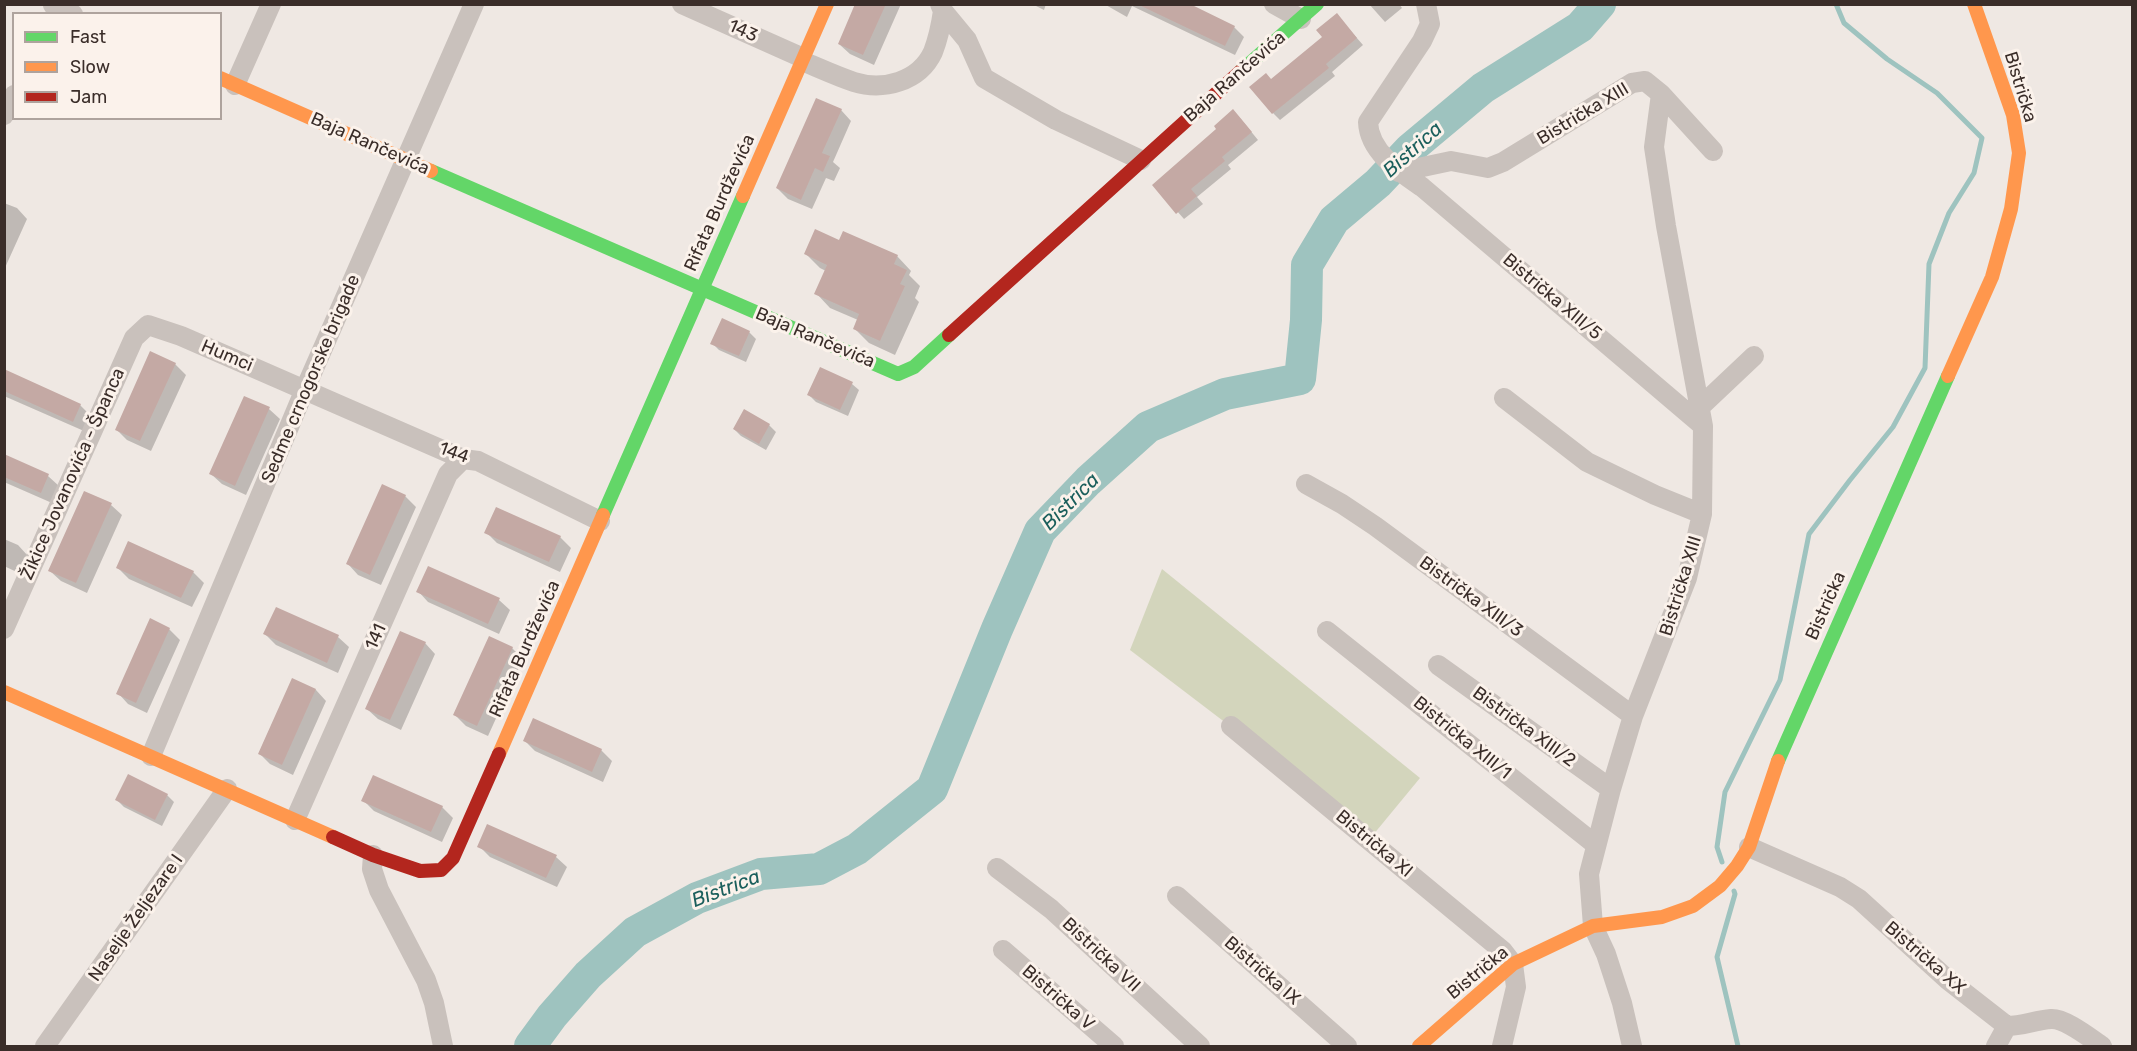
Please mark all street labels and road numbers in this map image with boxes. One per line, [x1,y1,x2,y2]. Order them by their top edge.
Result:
street label: 143 [725,15,761,47]
street label: Baja Rančevića [1180,27,1290,127]
street label: Bistrička [1999,49,2041,125]
street label: Bistrička XIII [1533,78,1633,150]
street label: Baja Rančevića [307,108,433,180]
street label: Rifata Burdževića [680,131,760,275]
street label: Bistrička XIII/5 [1498,249,1606,345]
street label: Sedme crnogorske brigade [257,272,365,486]
street label: Baja Rančevića [752,303,878,373]
street label: Humci [198,336,256,376]
street label: Žikice Jovanovića - Španca [16,365,130,583]
street label: 144 [436,438,472,468]
street label: Bistrička XIII [1656,533,1706,639]
street label: Bistrička XIII/3 [1415,552,1527,642]
street label: Bistrička [1801,568,1851,644]
street label: Rifata Burdževića [485,577,565,721]
street label: 141 [361,621,391,653]
street label: Bistrička XIII/2 [1468,682,1580,772]
street label: Bistrička XIII/1 [1409,692,1515,784]
street label: Bistrička XI [1331,806,1417,882]
street label: Naselje Željezare I [84,850,188,986]
street label: Bistrička VII [1058,913,1144,997]
street label: Bistrička XX [1880,917,1970,999]
street label: Bistrička IX [1220,932,1304,1010]
street label: Bistrička [1443,942,1513,1004]
street label: Bistrička V [1017,961,1099,1035]

